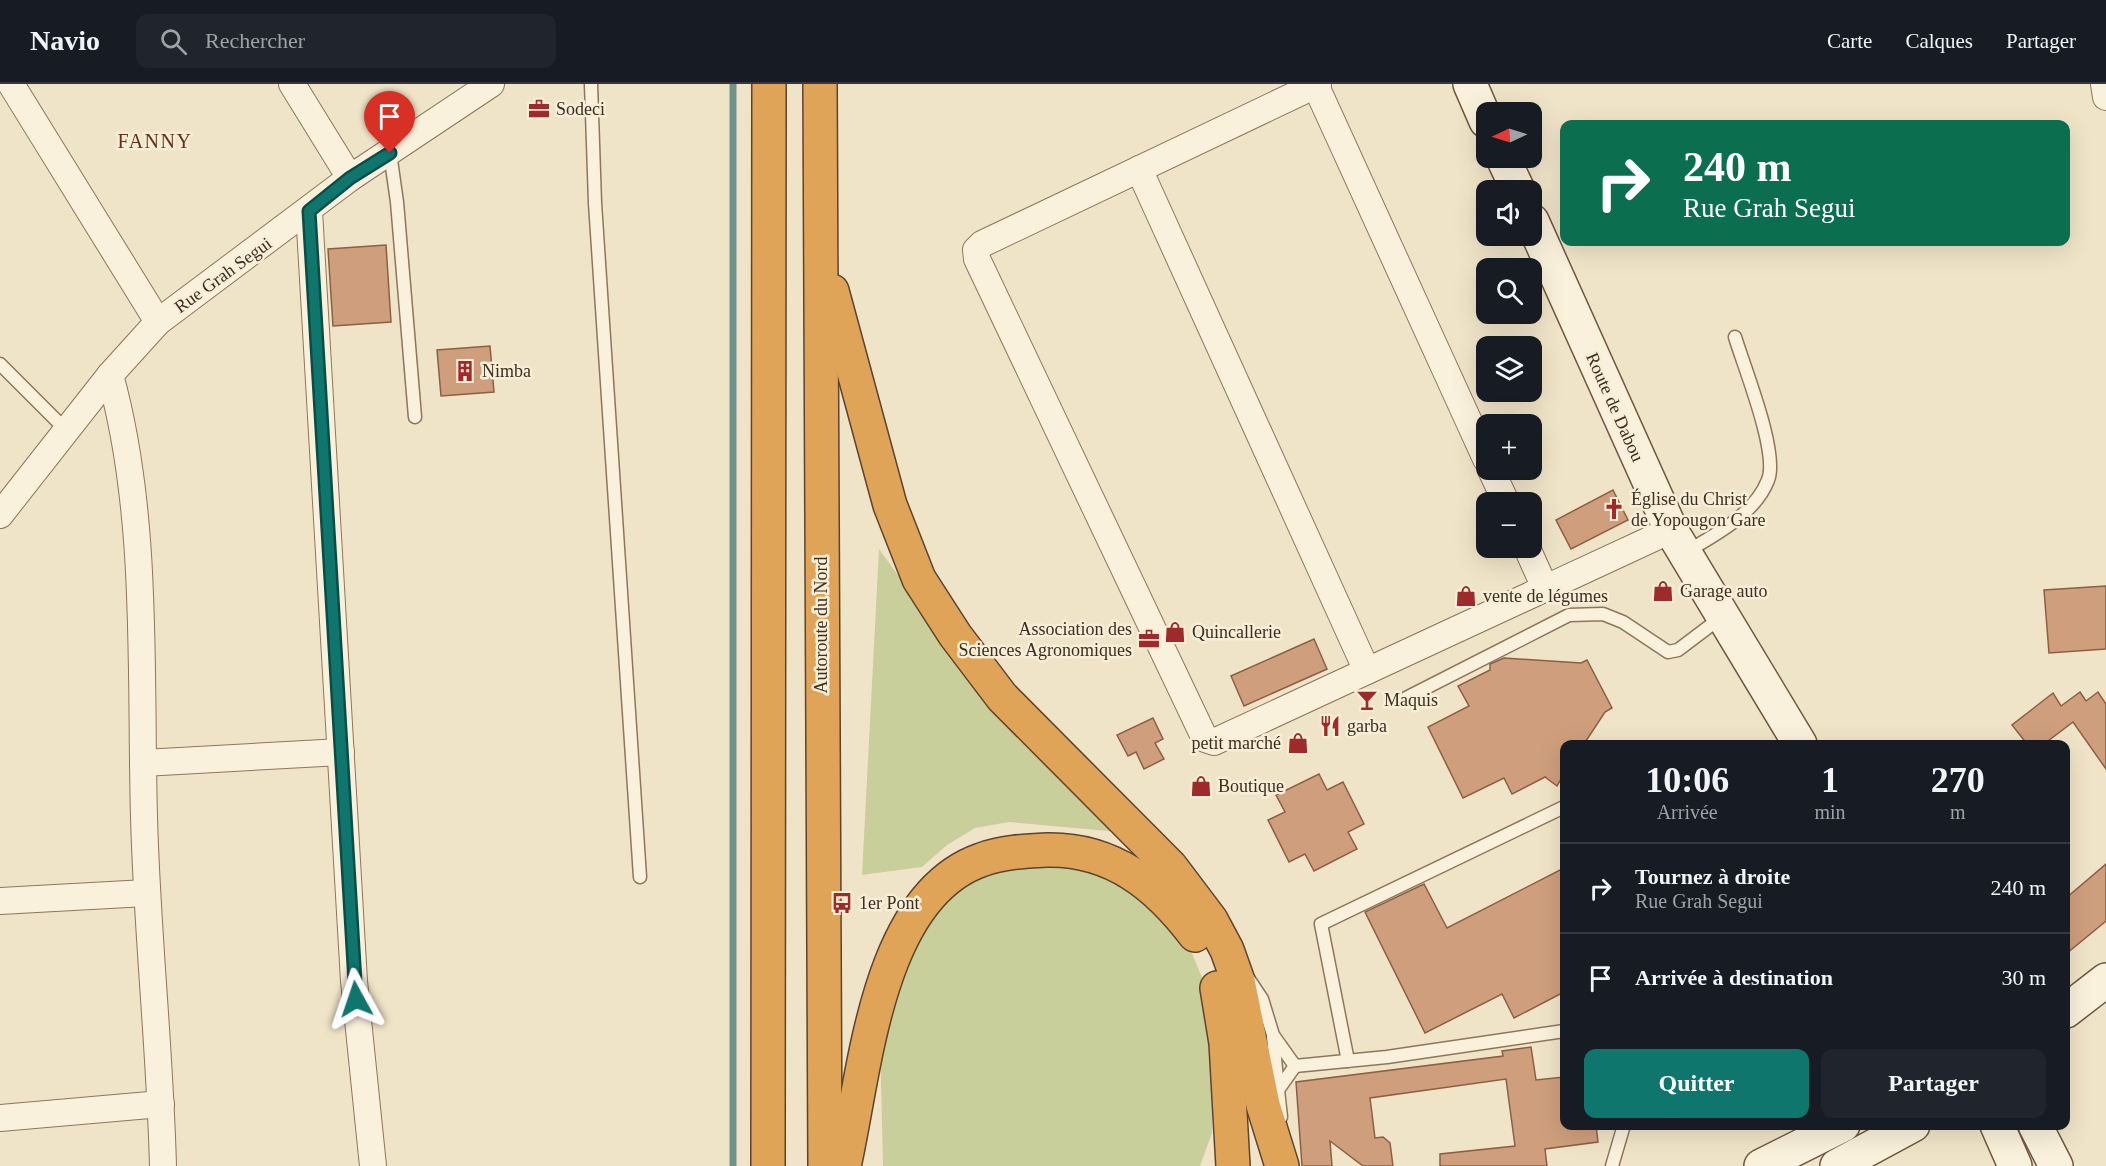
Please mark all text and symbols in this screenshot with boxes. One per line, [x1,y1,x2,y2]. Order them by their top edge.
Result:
search box [136,14,556,68]
text: Navio [30,25,100,56]
icon: search [157,25,190,58]
text: Rechercher [205,28,305,53]
text: Carte [1827,29,1872,53]
text: Calques [1905,29,1973,53]
text: Partager [2006,29,2076,53]
pin [364,91,415,153]
office icon: Sodeci [527,97,551,121]
place label: Sodeci [556,99,605,119]
icon: arrive [373,100,406,133]
north arrow [1476,102,1542,168]
map controls [1476,102,1542,558]
district label: FANNY [118,130,192,152]
icon: right [1584,144,1662,222]
text: 240 m [1683,144,1792,190]
button: sound [1476,180,1542,246]
text: Rue Grah Segui [1683,193,1855,223]
street label: Rue Grah Segui [171,233,275,317]
button: search [1476,258,1542,324]
button: layers [1476,336,1542,402]
street label: Route de Dabou [1582,349,1648,465]
building icon: Nimba [453,359,477,383]
place label: Nimba [482,361,531,381]
button: + [1476,414,1542,480]
place label: Église du Christ de Yopougon Gare [1631,488,1766,530]
button: − [1476,492,1542,558]
church icon: Église du Christ de Yopougon Gare [1602,497,1626,521]
street label: Autoroute du Nord [811,557,831,693]
shop icon: Garage auto [1651,579,1675,603]
place label: Garage auto [1680,581,1767,601]
shop icon: vente de légumes [1454,584,1478,608]
place label: vente de légumes [1483,586,1608,606]
place label: Association des Sciences Agronomiques [959,619,1132,660]
shop icon: Quincallerie [1163,620,1187,644]
place label: Quincallerie [1192,622,1281,642]
office icon: Association des Sciences Agronomiques [1137,627,1161,651]
bar icon: Maquis [1355,688,1379,712]
place label: Maquis [1384,690,1438,710]
restaurant icon: garba [1318,714,1342,738]
place label: garba [1347,716,1387,736]
shop icon: petit marché [1286,731,1310,755]
place label: petit marché [1192,733,1281,753]
text: 10:06 [1645,760,1729,800]
text: 1 [1821,760,1839,800]
text: 270 [1931,760,1985,800]
shop icon: Boutique [1189,774,1213,798]
place label: Boutique [1218,776,1284,796]
text: Arrivée [1657,801,1718,823]
text: min [1814,801,1846,823]
text: m [1950,801,1966,823]
text: Tournez à droite [1635,864,1790,889]
icon: right [1584,872,1617,905]
text: 240 m [1990,875,2046,900]
text: Rue Grah Segui [1635,890,1763,912]
bus stop icon: 1er Pont [830,891,854,915]
place label: 1er Pont [859,893,920,913]
icon: arrive [1584,962,1617,995]
text: Arrivée à destination [1635,965,1833,990]
text: 30 m [2001,965,2046,990]
position arrow [324,967,388,1031]
button: Quitter [1584,1049,1809,1118]
button: Partager [1821,1049,2046,1118]

